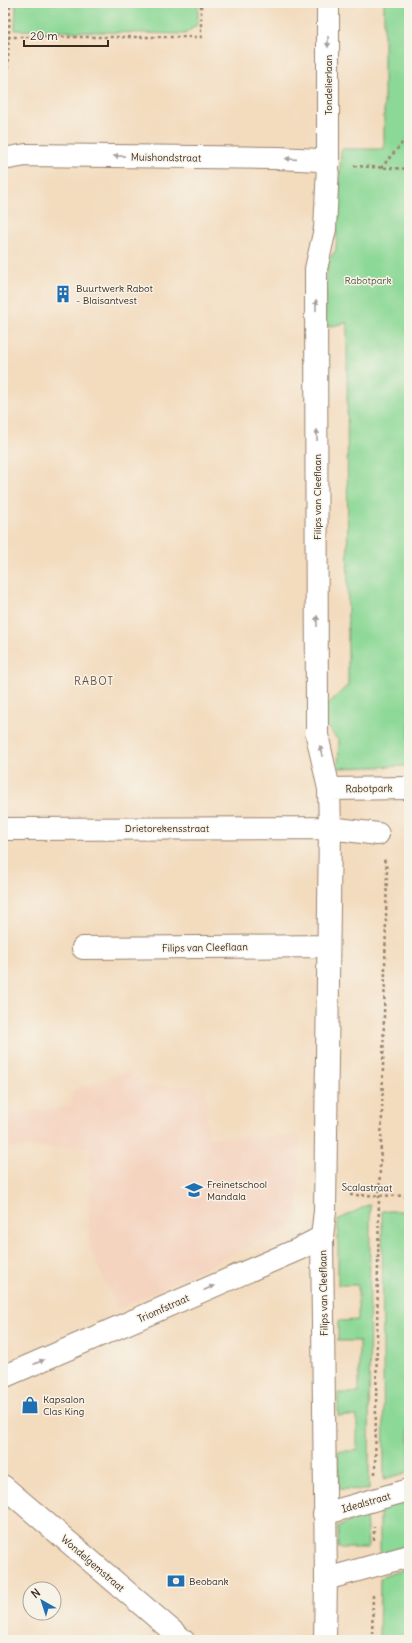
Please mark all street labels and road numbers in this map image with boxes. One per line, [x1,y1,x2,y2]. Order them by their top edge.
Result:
street label: Tondelierlaan [322,55,335,115]
street label: Muishondstraat [131,150,202,165]
street label: Filips van Cleeflaan [311,454,324,540]
street label: Rabotpark [345,782,393,795]
street label: Drietorekensstraat [125,822,210,835]
street label: Filips van Cleeflaan [162,940,248,955]
street label: Scalastraat [341,1181,393,1194]
street label: Filips van Cleeflaan [316,1250,331,1336]
street label: Triomfstraat [135,1291,192,1326]
street label: Idealstraat [340,1489,393,1516]
street label: Wondelgemstraat [58,1532,128,1595]

